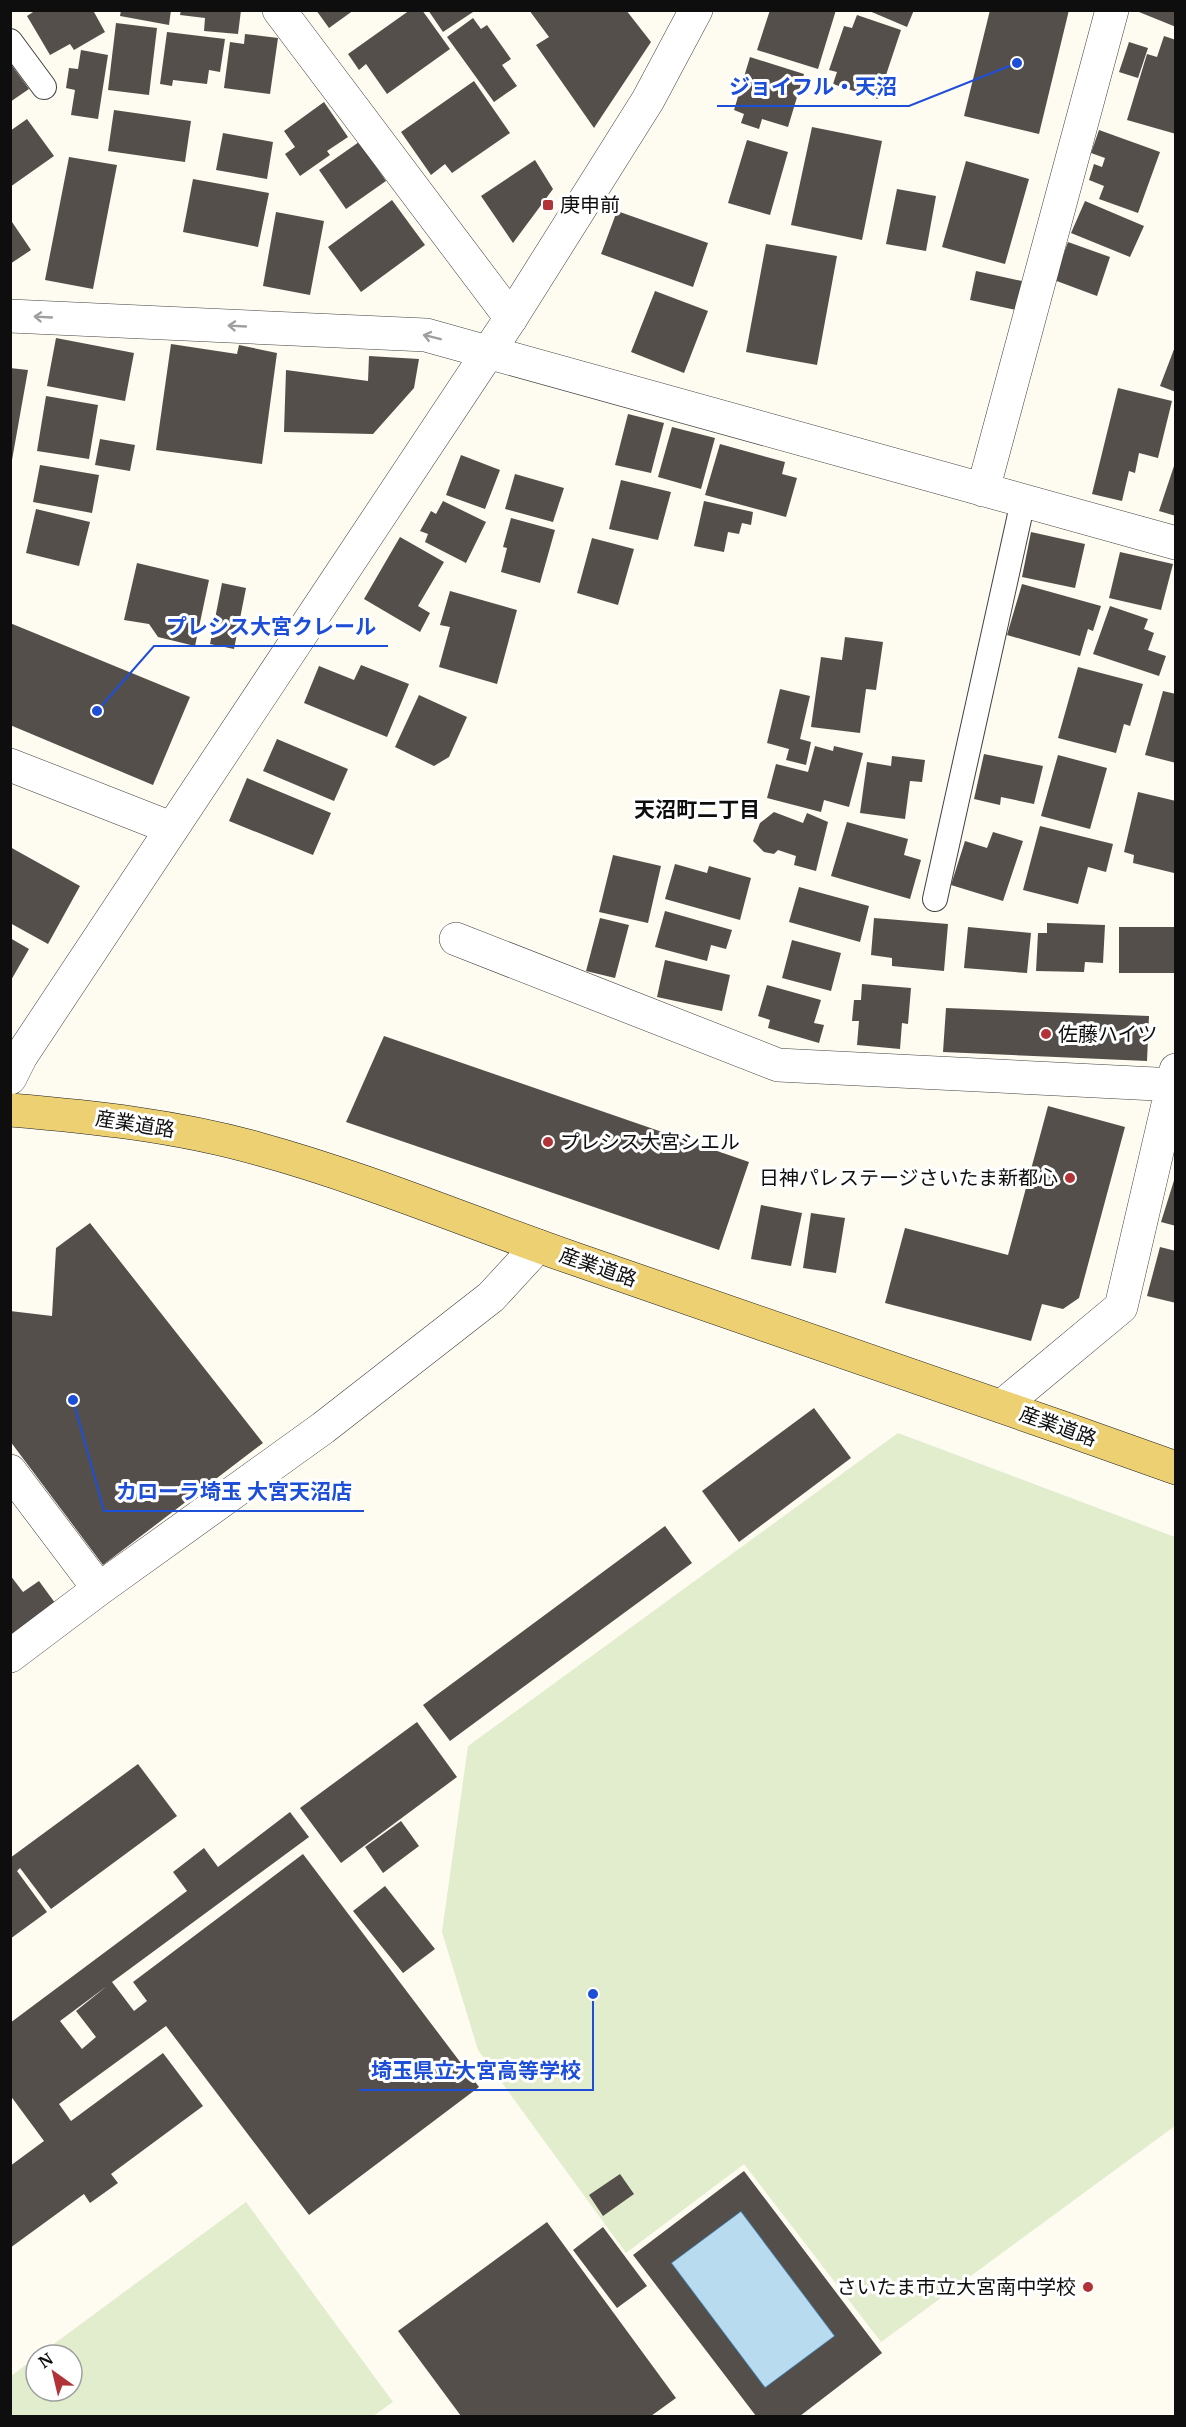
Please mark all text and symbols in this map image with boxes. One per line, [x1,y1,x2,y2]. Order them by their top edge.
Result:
callout: ジョイフル・天沼 [717,67,909,106]
text: ジョイフル・天沼 [729,73,897,100]
place label: 庚申前 [560,192,620,217]
marker: 庚申前 [541,198,555,212]
one-way arrow [33,312,53,323]
one-way arrow [228,320,248,332]
one-way arrow [423,330,442,342]
callout: プレシス大宮クレール [154,607,388,646]
text: プレシス大宮クレール [166,613,376,640]
district label: 天沼町二丁目 [634,796,760,823]
place label: 佐藤ハイツ [1058,1021,1158,1046]
marker: 佐藤ハイツ [1039,1027,1053,1041]
street label: 産業道路 [94,1105,177,1142]
place label: プレシス大宮シエル [560,1129,740,1154]
marker: プレシス大宮シエル [541,1135,555,1149]
place label: 日神パレステージさいたま新都心 [759,1165,1058,1190]
marker: 日神パレステージさいたま新都心 [1063,1171,1077,1185]
street label: 産業道路 [556,1242,640,1291]
street label: 産業道路 [1016,1400,1100,1451]
callout: カローラ埼玉 大宮天沼店 [104,1472,364,1511]
text: カローラ埼玉 大宮天沼店 [116,1478,352,1505]
callout: 埼玉県立大宮高等学校 [359,2051,593,2090]
text: 埼玉県立大宮高等学校 [371,2057,581,2084]
place label: さいたま市立大宮南中学校 [837,2274,1076,2299]
marker: さいたま市立大宮南中学校 [1081,2280,1095,2294]
north arrow [24,2343,84,2403]
text: N [35,2349,57,2372]

